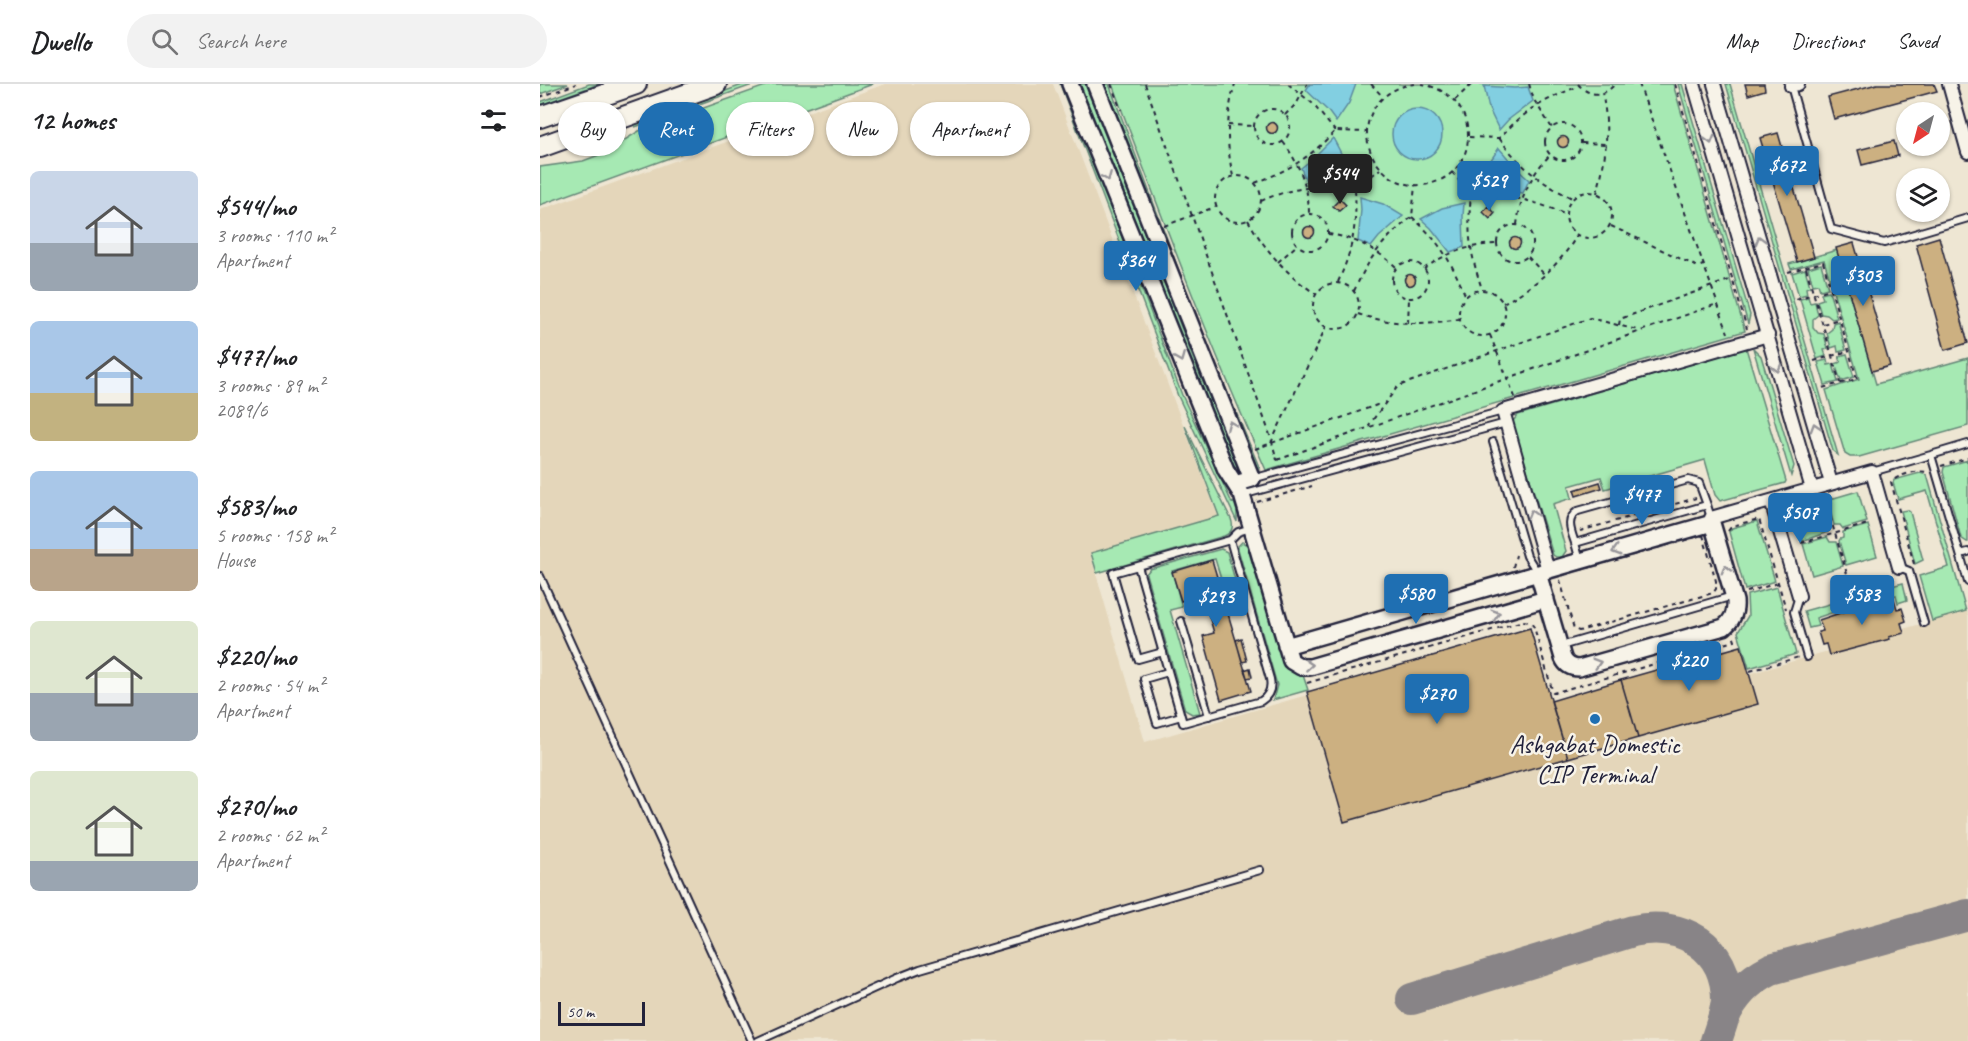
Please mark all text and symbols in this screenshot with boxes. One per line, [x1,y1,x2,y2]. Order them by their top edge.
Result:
search box [127,14,547,68]
text: Dwello [30,24,91,59]
icon: search [148,25,181,58]
text: Search here [196,27,286,55]
text: Map [1726,28,1758,54]
text: Directions [1791,28,1864,54]
text: Saved [1897,28,1938,54]
chip: Buy [558,102,626,156]
chip: Rent [638,102,714,156]
chip: Filters [726,102,814,156]
chip: New [826,102,898,156]
chip: Apartment [910,102,1030,156]
north arrow [1896,102,1950,156]
map controls [1896,102,1950,222]
text: 12 homes [30,104,115,137]
icon: filters [477,104,510,137]
one-way arrow [1703,134,1715,145]
pin: $672 [1751,146,1823,197]
text: $672 [1769,153,1805,178]
pin: $544 [1304,154,1376,205]
text: $544 [1322,161,1358,186]
pin: $529 [1453,161,1525,212]
text: $529 [1471,168,1507,193]
button: layers [1896,168,1950,222]
one-way arrow [1100,171,1112,182]
text: $544/mo [216,190,296,223]
icon: home [78,195,150,267]
text: 3 rooms · 110 m² [216,223,333,248]
one-way arrow [1755,235,1767,246]
pin: $364 [1100,241,1172,292]
text: Apartment [216,248,289,273]
text: $364 [1118,248,1154,273]
pin: $303 [1827,256,1899,307]
text: $303 [1845,263,1881,288]
text: $477/mo [216,340,296,373]
icon: home [78,345,150,417]
one-way arrow [1173,352,1185,363]
one-way arrow [1770,362,1782,372]
text: 3 rooms · 89 m² [216,373,324,398]
text: 2089/6 [216,398,268,423]
one-way arrow [1226,420,1238,431]
one-way arrow [1810,422,1822,433]
pin: $477 [1606,475,1678,526]
text: $477 [1624,482,1660,507]
text: $583/mo [216,490,296,523]
pin: $507 [1764,493,1836,544]
icon: home [78,495,150,567]
text: $507 [1782,500,1818,525]
one-way arrow [1527,509,1540,519]
text: 5 rooms · 158 m² [216,523,333,548]
one-way arrow [1611,544,1622,556]
text: House [216,548,255,573]
one-way arrow [1721,564,1733,575]
pin: $580 [1380,574,1452,625]
pin: $583 [1826,575,1898,626]
pin: $293 [1180,577,1252,628]
text: $580 [1398,581,1434,606]
text: $583 [1844,582,1880,607]
text: $293 [1198,584,1234,609]
one-way arrow [1491,608,1501,621]
text: $220/mo [216,640,296,673]
pin: $220 [1653,641,1725,692]
icon: home [78,645,150,717]
text: $220 [1671,648,1707,673]
one-way arrow [1591,658,1602,670]
one-way arrow [1305,659,1314,672]
text: 2 rooms · 54 m² [216,673,324,698]
pin: $270 [1401,674,1473,725]
text: $270 [1419,681,1455,706]
text: Apartment [216,698,289,723]
marker: Ashgabat Domestic CIP Terminal [1588,712,1602,726]
place label: Ashgabat Domestic CIP Terminal [1510,728,1681,791]
text: $270/mo [216,790,296,823]
icon: home [78,795,150,867]
text: 2 rooms · 62 m² [216,823,324,848]
text: Apartment [216,848,289,873]
scale bar [558,999,645,1026]
text: 50 m [567,1002,594,1022]

